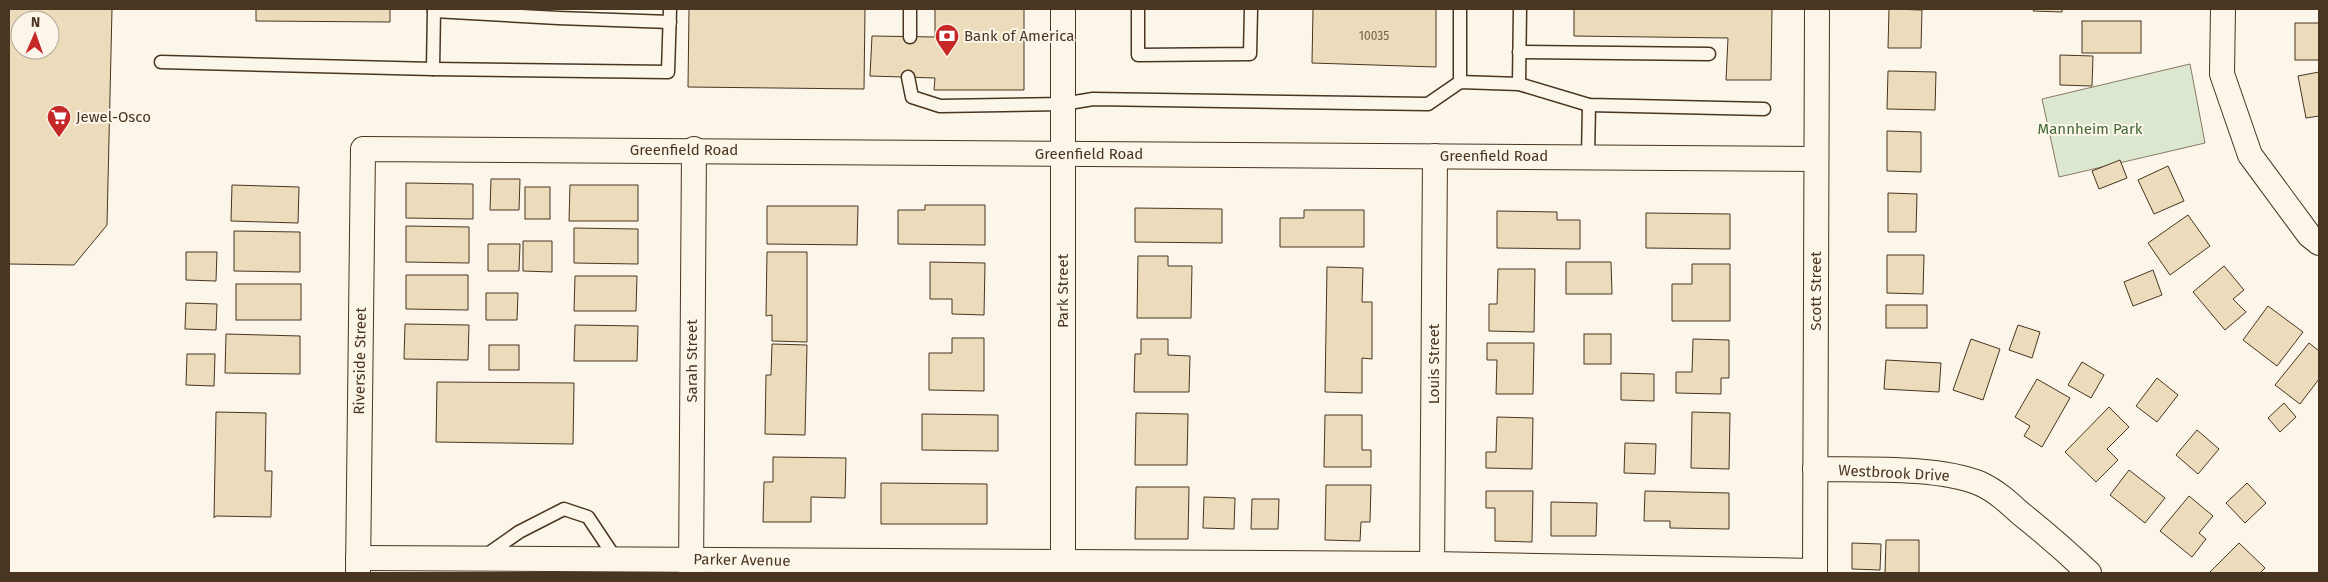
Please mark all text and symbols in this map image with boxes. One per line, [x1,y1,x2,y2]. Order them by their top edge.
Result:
north arrow [10,10,60,60]
text: N [30,14,40,31]
bank icon: Bank of America [934,23,960,57]
place label: Bank of America [964,27,1074,45]
house number: 10035 [1359,29,1389,43]
supermarket icon: Jewel-Osco [46,104,72,138]
place label: Jewel-Osco [76,108,151,126]
park label: Mannheim Park [2038,120,2143,138]
street label: Greenfield Road [630,141,738,159]
street label: Greenfield Road [1035,145,1143,163]
street label: Greenfield Road [1440,147,1548,165]
street label: Scott Street [1807,251,1825,331]
street label: Park Street [1054,253,1072,328]
street label: Riverside Street [350,307,370,415]
street label: Sarah Street [683,319,701,403]
street label: Louis Street [1425,323,1443,404]
street label: Westbrook Drive [1838,461,1950,485]
street label: Parker Avenue [693,550,791,570]

